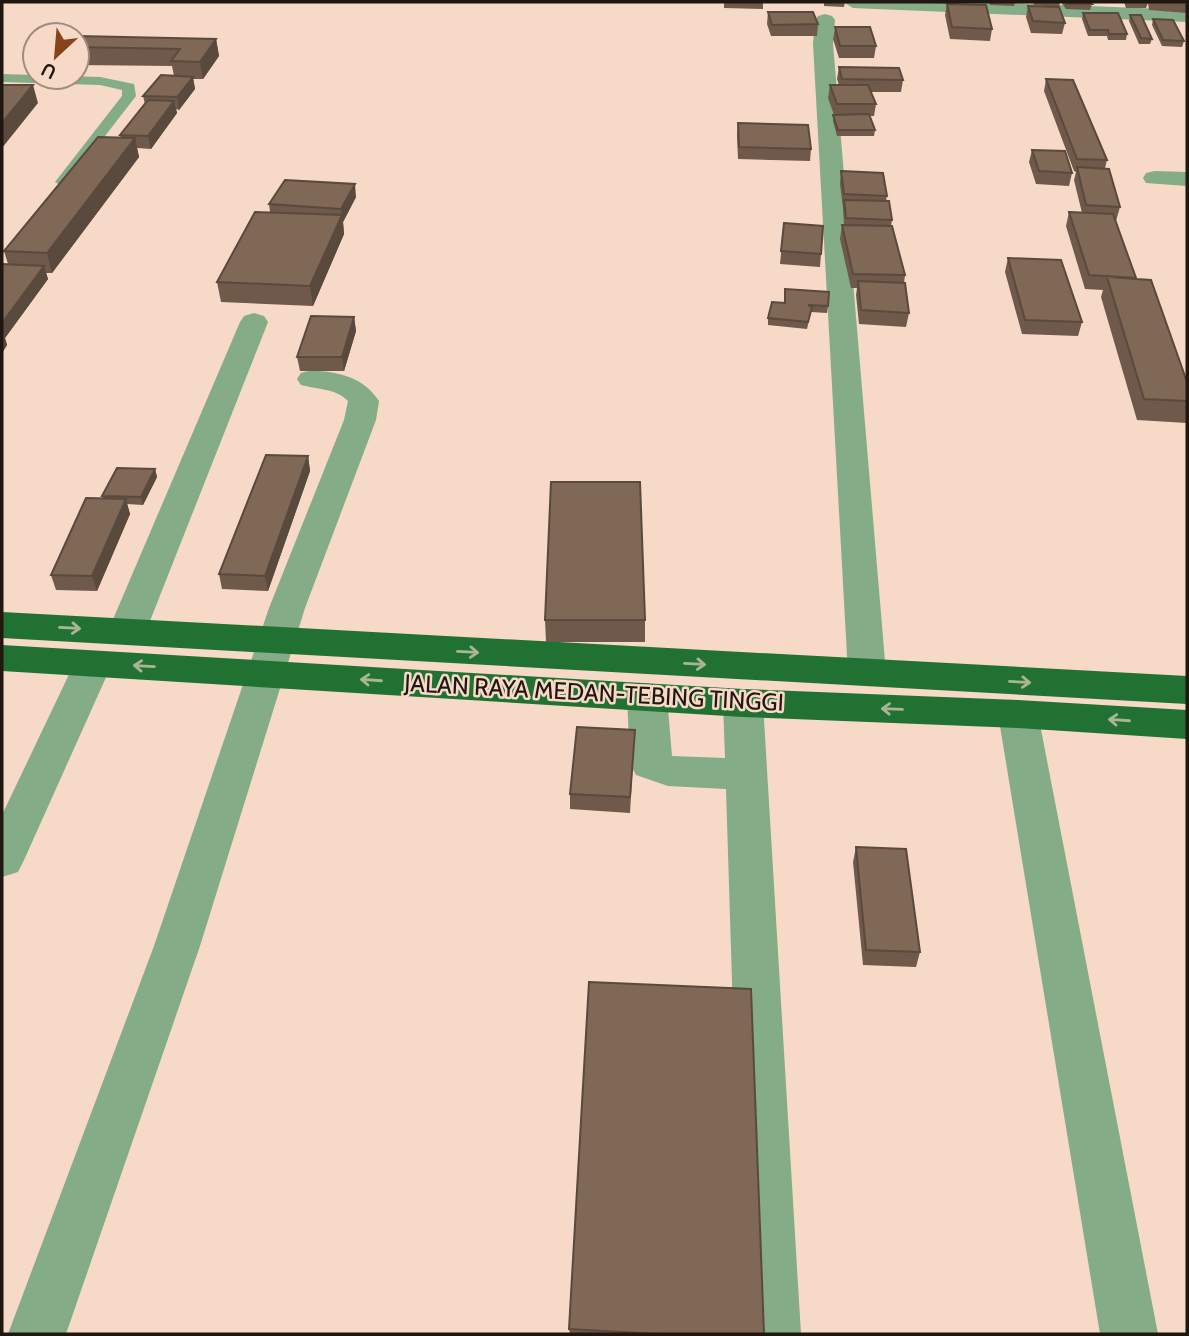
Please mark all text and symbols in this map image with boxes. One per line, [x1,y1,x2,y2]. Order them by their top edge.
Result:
north arrow [21,21,91,91]
text: U [38,58,60,84]
one-way arrow [58,622,81,635]
one-way arrow [456,645,479,658]
one-way arrow [684,658,706,671]
one-way arrow [133,660,156,673]
street label: JALAN RAYA MEDAN-TEBING TINGGI [403,668,784,717]
one-way arrow [361,673,383,686]
one-way arrow [1009,675,1032,688]
one-way arrow [881,702,904,715]
one-way arrow [1108,714,1131,727]

